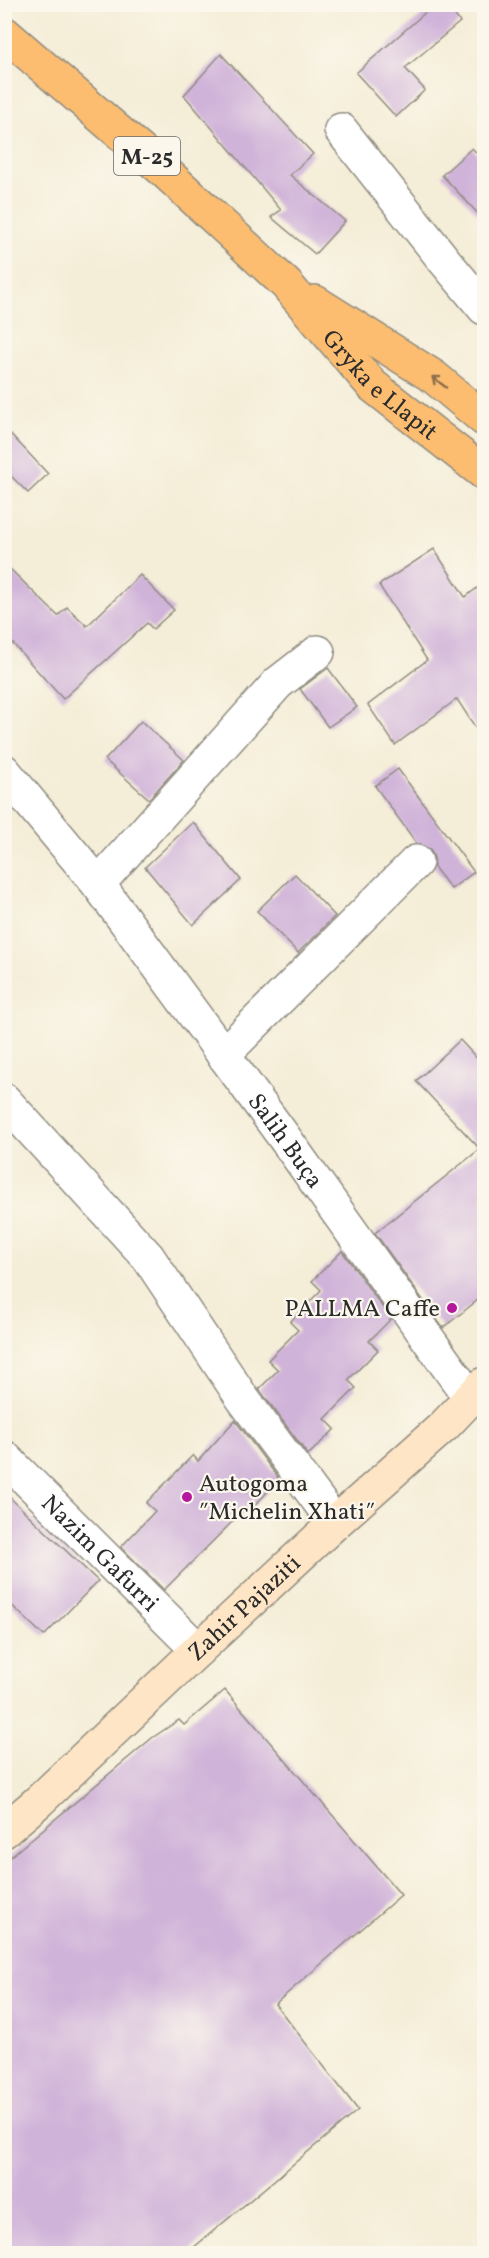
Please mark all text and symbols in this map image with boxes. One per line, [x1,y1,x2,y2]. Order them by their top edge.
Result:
road number: M-25 [114,137,180,175]
street label: Gryka e Llapit [313,323,444,449]
one-way arrow [432,375,448,388]
street label: Salih Buça [238,1087,330,1196]
place label: PALLMA Caffe [284,1293,440,1327]
marker: PALLMA Caffe [445,1301,459,1315]
place label: Autogoma ʺMichelin Xhatiʺ [199,1468,376,1530]
street label: Nazim Gafurri [33,1488,165,1621]
marker: Autogoma ʺMichelin Xhatiʺ [180,1490,194,1504]
street label: Zahir Pajaziti [181,1548,309,1670]

